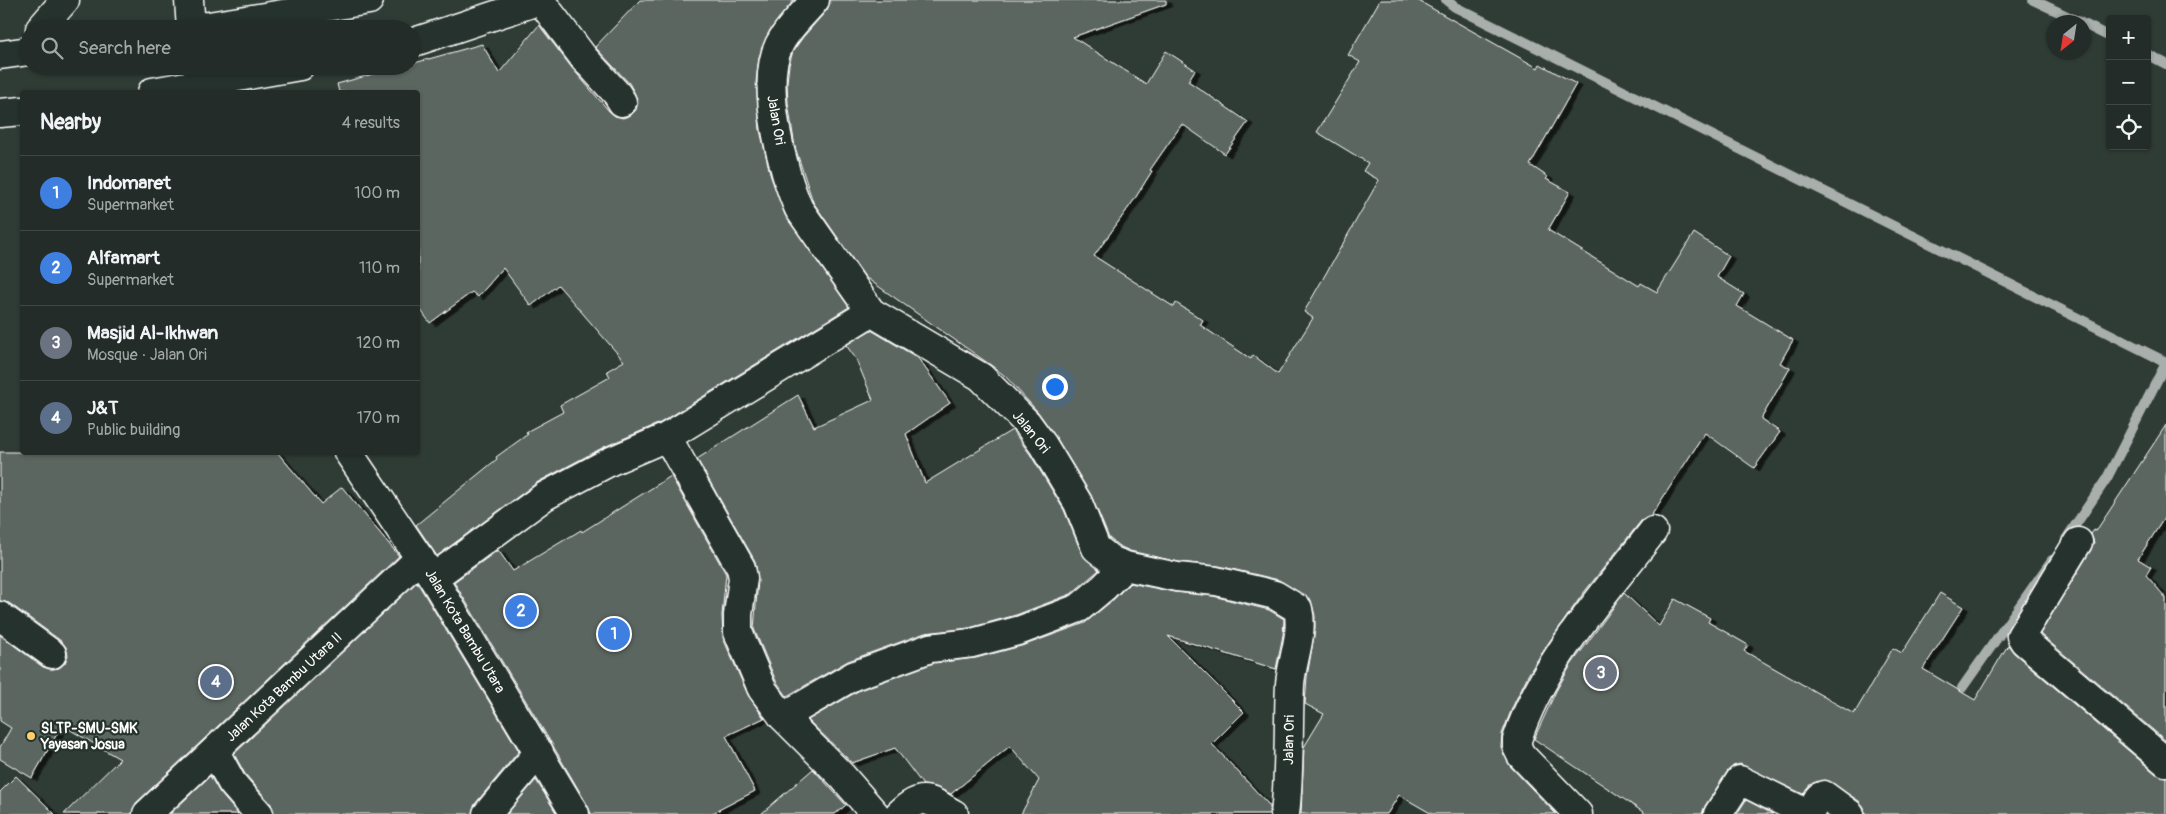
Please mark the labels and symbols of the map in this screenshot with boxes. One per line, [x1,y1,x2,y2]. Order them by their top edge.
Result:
north arrow [2046,15,2091,60]
street label: Jalan Ori [763,94,789,147]
your location [1042,374,1068,400]
street label: Jalan Ori [1009,407,1054,457]
street label: Jalan Kota Bambu Utara [421,566,509,696]
pin: 2 [505,592,537,630]
pin: 1 [598,615,630,653]
street label: Jalan Kota Bambu Utara II [222,629,346,745]
pin: 3 [1585,654,1617,692]
pin: 4 [200,663,232,701]
street label: Jalan Ori [1280,714,1298,765]
place label: SLTP-SMU-SMK Yayasan Josua [40,720,138,753]
marker: SLTP-SMU-SMK Yayasan Josua [25,730,37,742]

